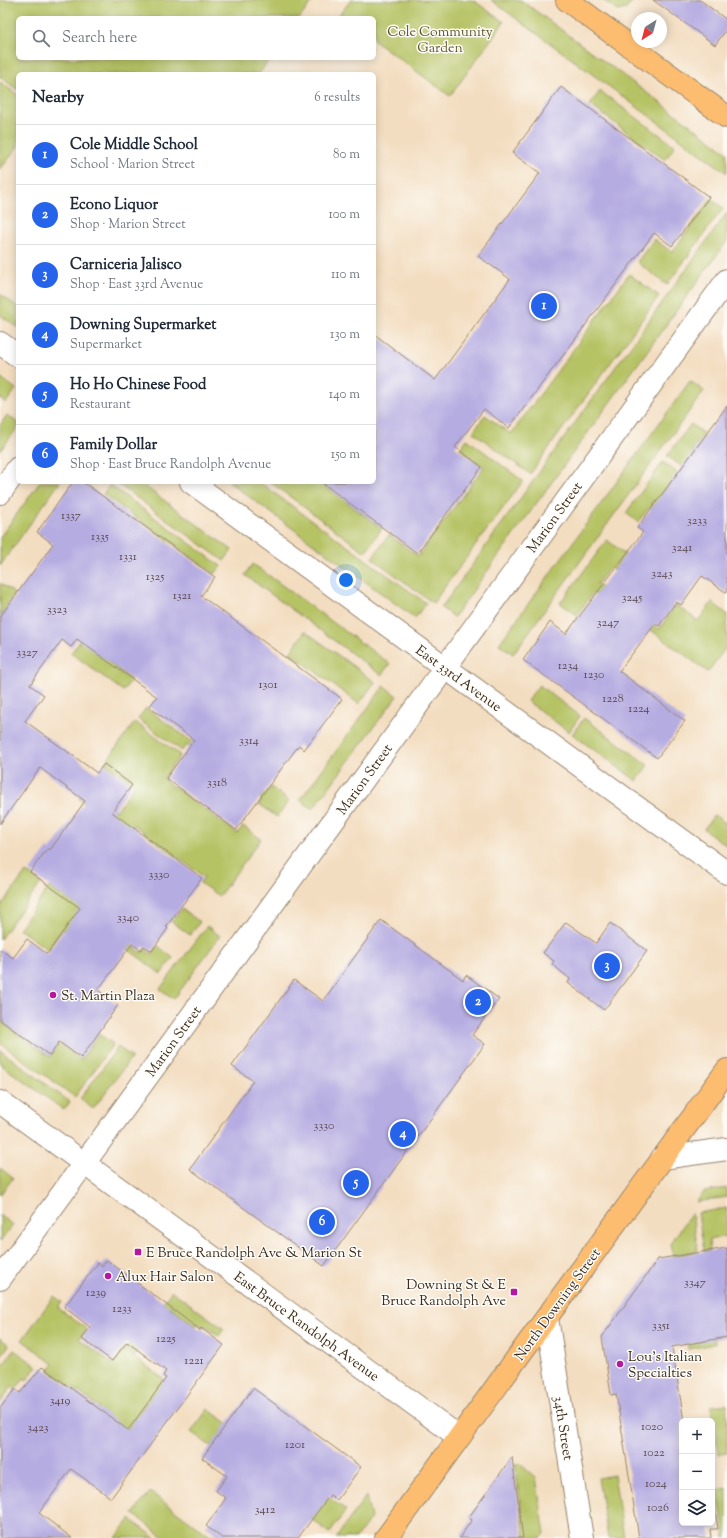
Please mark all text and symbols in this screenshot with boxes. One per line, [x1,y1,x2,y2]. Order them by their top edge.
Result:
north arrow [631,12,667,48]
search box [16,16,376,60]
park label: Cole Community Garden [387,23,493,59]
icon: search [30,27,52,49]
text: Search here [62,28,137,49]
text: Nearby [32,86,84,110]
text: 6 results [314,89,360,107]
text: Cole Middle School [70,135,198,156]
text: 1 [43,146,47,164]
text: 80 m [333,146,360,164]
text: School · Marion Street [70,156,195,174]
text: Econo Liquor [70,195,158,216]
text: 2 [42,206,48,224]
text: 100 m [328,206,360,224]
text: Shop · Marion Street [70,216,186,234]
text: Carniceria Jalisco [70,255,182,276]
text: 3 [42,266,48,284]
text: 110 m [331,266,360,284]
text: Shop · East 33rd Avenue [70,276,203,294]
pin: 1 [531,291,557,321]
text: Downing Supermarket [70,315,216,336]
text: 4 [42,326,48,344]
text: 130 m [330,326,360,344]
text: Supermarket [70,336,142,354]
text: Ho Ho Chinese Food [70,375,206,396]
text: 5 [43,386,47,404]
text: 140 m [329,386,360,404]
text: Restaurant [70,396,131,414]
text: Family Dollar [70,435,157,456]
text: 6 [42,446,48,464]
text: 150 m [331,446,360,464]
text: Shop · East Bruce Randolph Avenue [70,456,271,474]
street label: Marion Street [523,478,588,558]
house number: 1337 [61,507,81,525]
house number: 3233 [687,512,707,530]
house number: 1335 [91,528,109,546]
house number: 3241 [672,539,692,557]
house number: 1331 [119,548,137,566]
house number: 3243 [651,565,673,583]
house number: 1325 [146,568,164,586]
your location [336,570,356,590]
house number: 1321 [173,587,191,605]
house number: 3245 [622,589,642,607]
house number: 3323 [47,601,67,619]
house number: 3247 [597,614,619,632]
street label: East 33rd Avenue [411,641,505,718]
house number: 3327 [16,644,38,662]
house number: 1234 [558,657,578,675]
house number: 1230 [584,666,604,684]
house number: 1301 [258,676,278,694]
house number: 1228 [602,690,624,708]
house number: 1224 [628,700,650,718]
house number: 3314 [239,732,259,750]
street label: Marion Street [333,740,398,820]
house number: 3318 [207,774,227,792]
house number: 3330 [149,866,169,884]
house number: 3340 [117,909,139,927]
pin: 3 [594,951,620,981]
place label: St. Martin Plaza [61,987,156,1007]
pin: 2 [465,987,491,1017]
marker: St. Martin Plaza [48,990,58,1000]
street label: Marion Street [142,1002,207,1082]
house number: 3330 [314,1117,334,1135]
pin: 4 [390,1119,416,1149]
pin: 5 [343,1168,369,1198]
pin: 6 [309,1207,335,1237]
place label: E Bruce Randolph Ave & Marion St [146,1244,362,1264]
street label: North Downing Street [511,1245,607,1366]
marker: E Bruce Randolph Ave & Marion St [133,1247,143,1257]
place label: Alux Hair Salon [116,1268,214,1288]
street label: East Bruce Randolph Avenue [229,1268,383,1387]
marker: Alux Hair Salon [103,1271,113,1281]
house number: 3347 [684,1274,706,1292]
place label: Downing St & E Bruce Randolph Ave [381,1276,507,1312]
house number: 1239 [86,1284,106,1302]
marker: Downing St & E Bruce Randolph Ave [509,1287,519,1297]
house number: 1233 [112,1300,132,1318]
house number: 3351 [652,1317,670,1335]
house number: 1225 [156,1330,176,1348]
place label: Lou's Italian Specialties [628,1348,702,1384]
house number: 1221 [184,1352,204,1370]
marker: Lou's Italian Specialties [615,1359,625,1369]
house number: 3419 [50,1392,71,1410]
street label: 34th Street [547,1395,577,1462]
house number: 1020 [641,1418,663,1436]
map controls [679,1418,715,1526]
button: + [679,1418,715,1454]
house number: 3423 [27,1419,49,1437]
house number: 1201 [285,1436,305,1454]
house number: 1022 [643,1444,665,1462]
button: − [679,1454,715,1490]
house number: 1024 [645,1475,667,1493]
button: layers [679,1490,715,1526]
house number: 1026 [647,1499,669,1517]
house number: 3412 [255,1501,276,1519]

